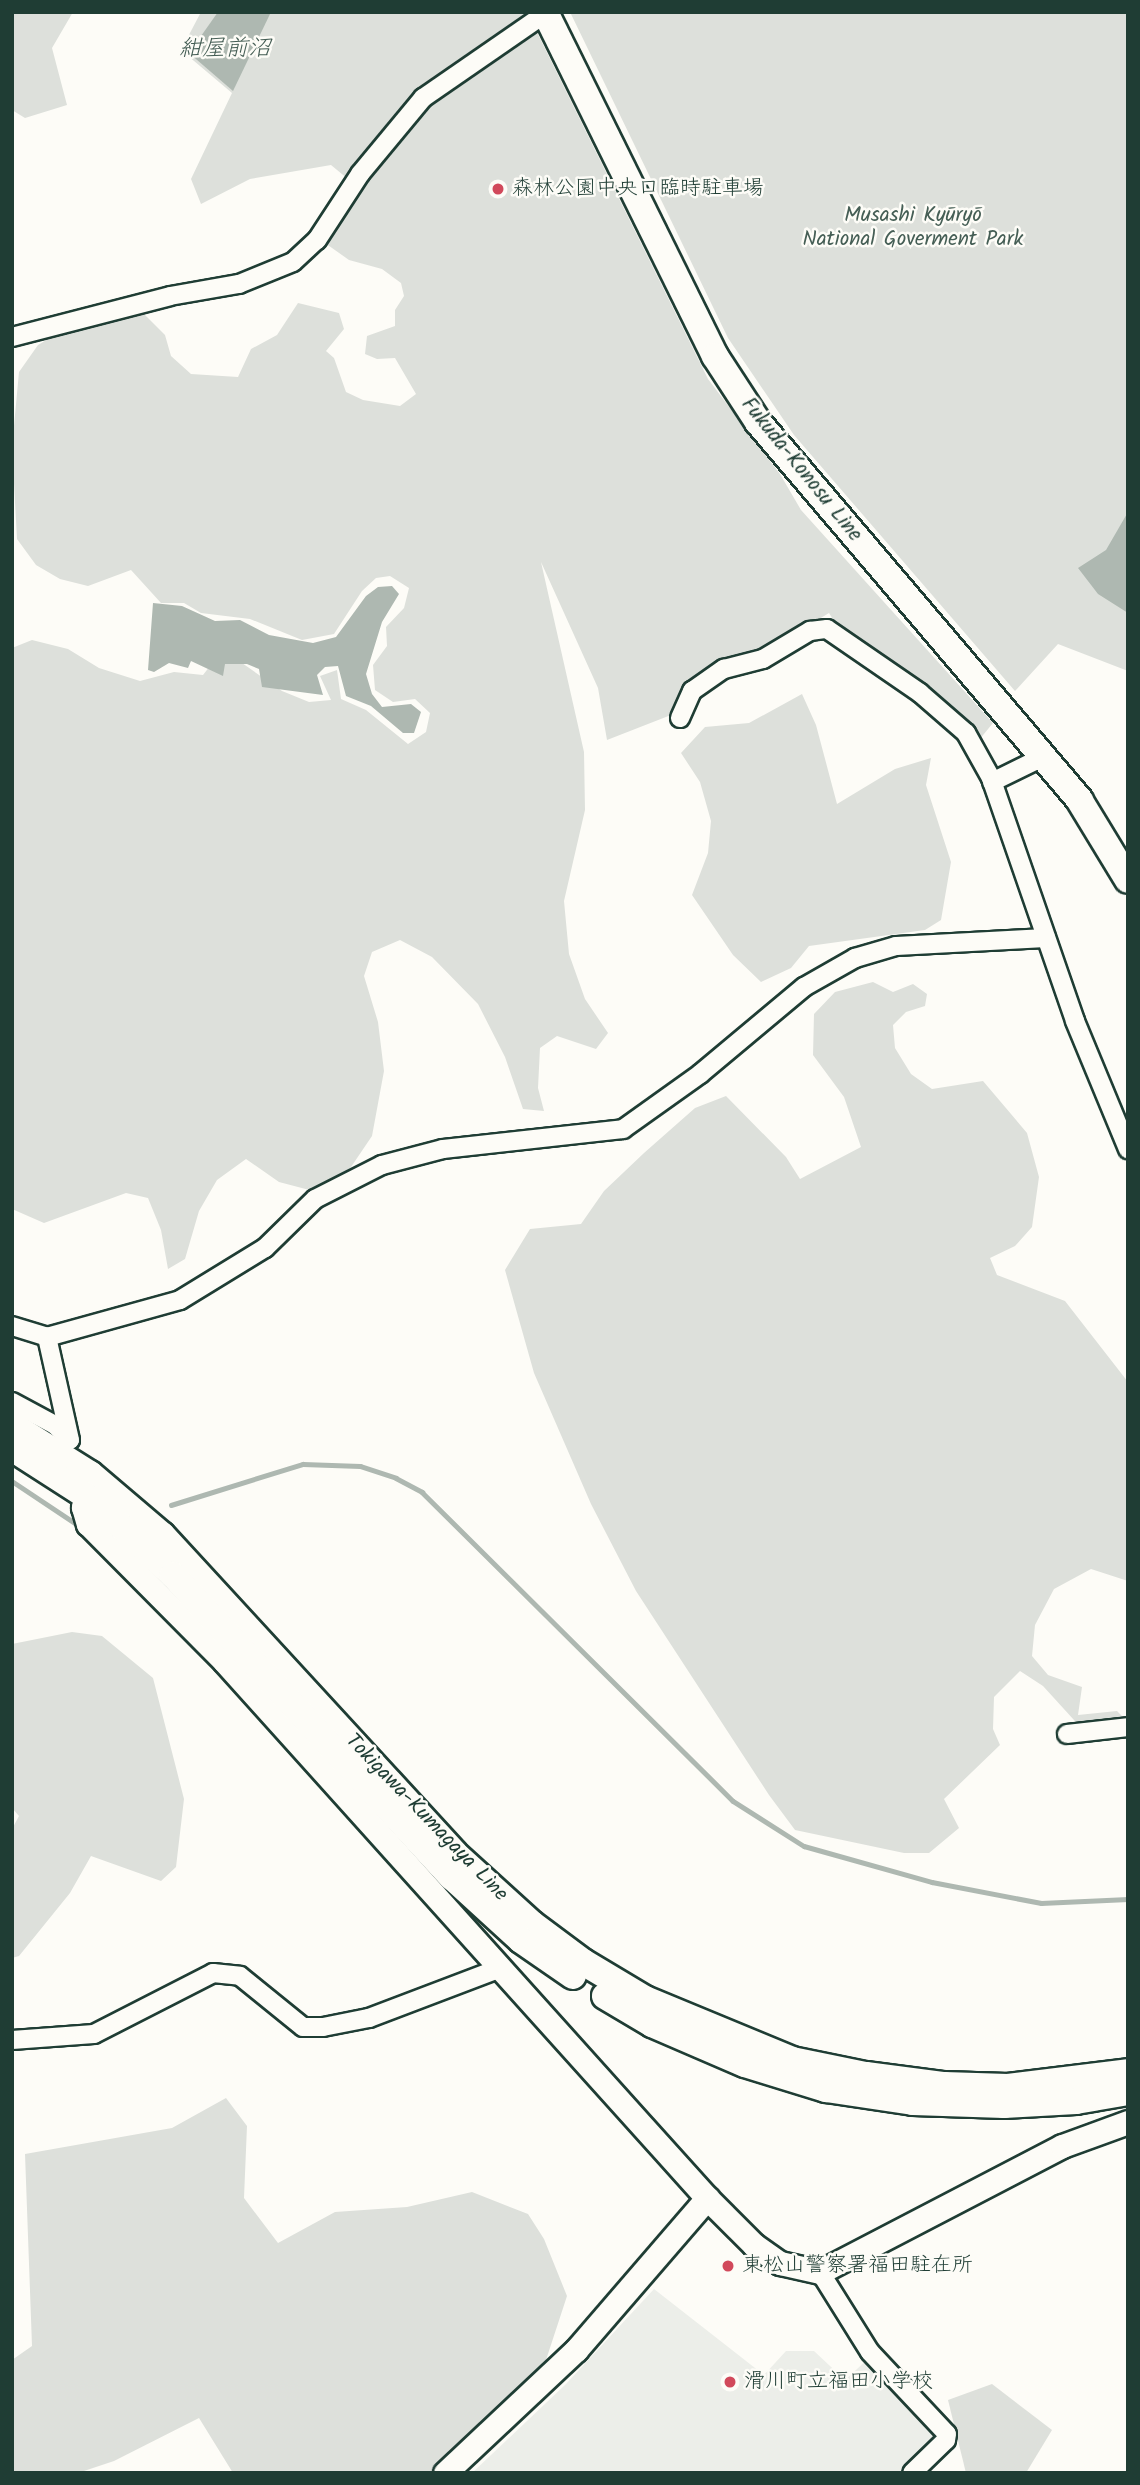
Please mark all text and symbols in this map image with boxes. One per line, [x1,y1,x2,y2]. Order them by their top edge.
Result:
water label: 紺屋前沼 [179,35,271,63]
place label: 森林公園中央口臨時駐車場 [512,176,764,202]
marker: 森林公園中央口臨時駐車場 [490,181,506,197]
park label: Musashi Kyūryō National Goverment Park [803,203,1023,253]
street label: Fukuda-Konosu Line [735,393,867,547]
street label: Tokigawa-Kumagaya Line [339,1729,513,1907]
place label: 東松山警察署福田駐在所 [742,2253,973,2279]
marker: 東松山警察署福田駐在所 [720,2258,736,2274]
place label: 滑川町立福田小学校 [744,2369,933,2395]
marker: 滑川町立福田小学校 [722,2374,738,2390]

